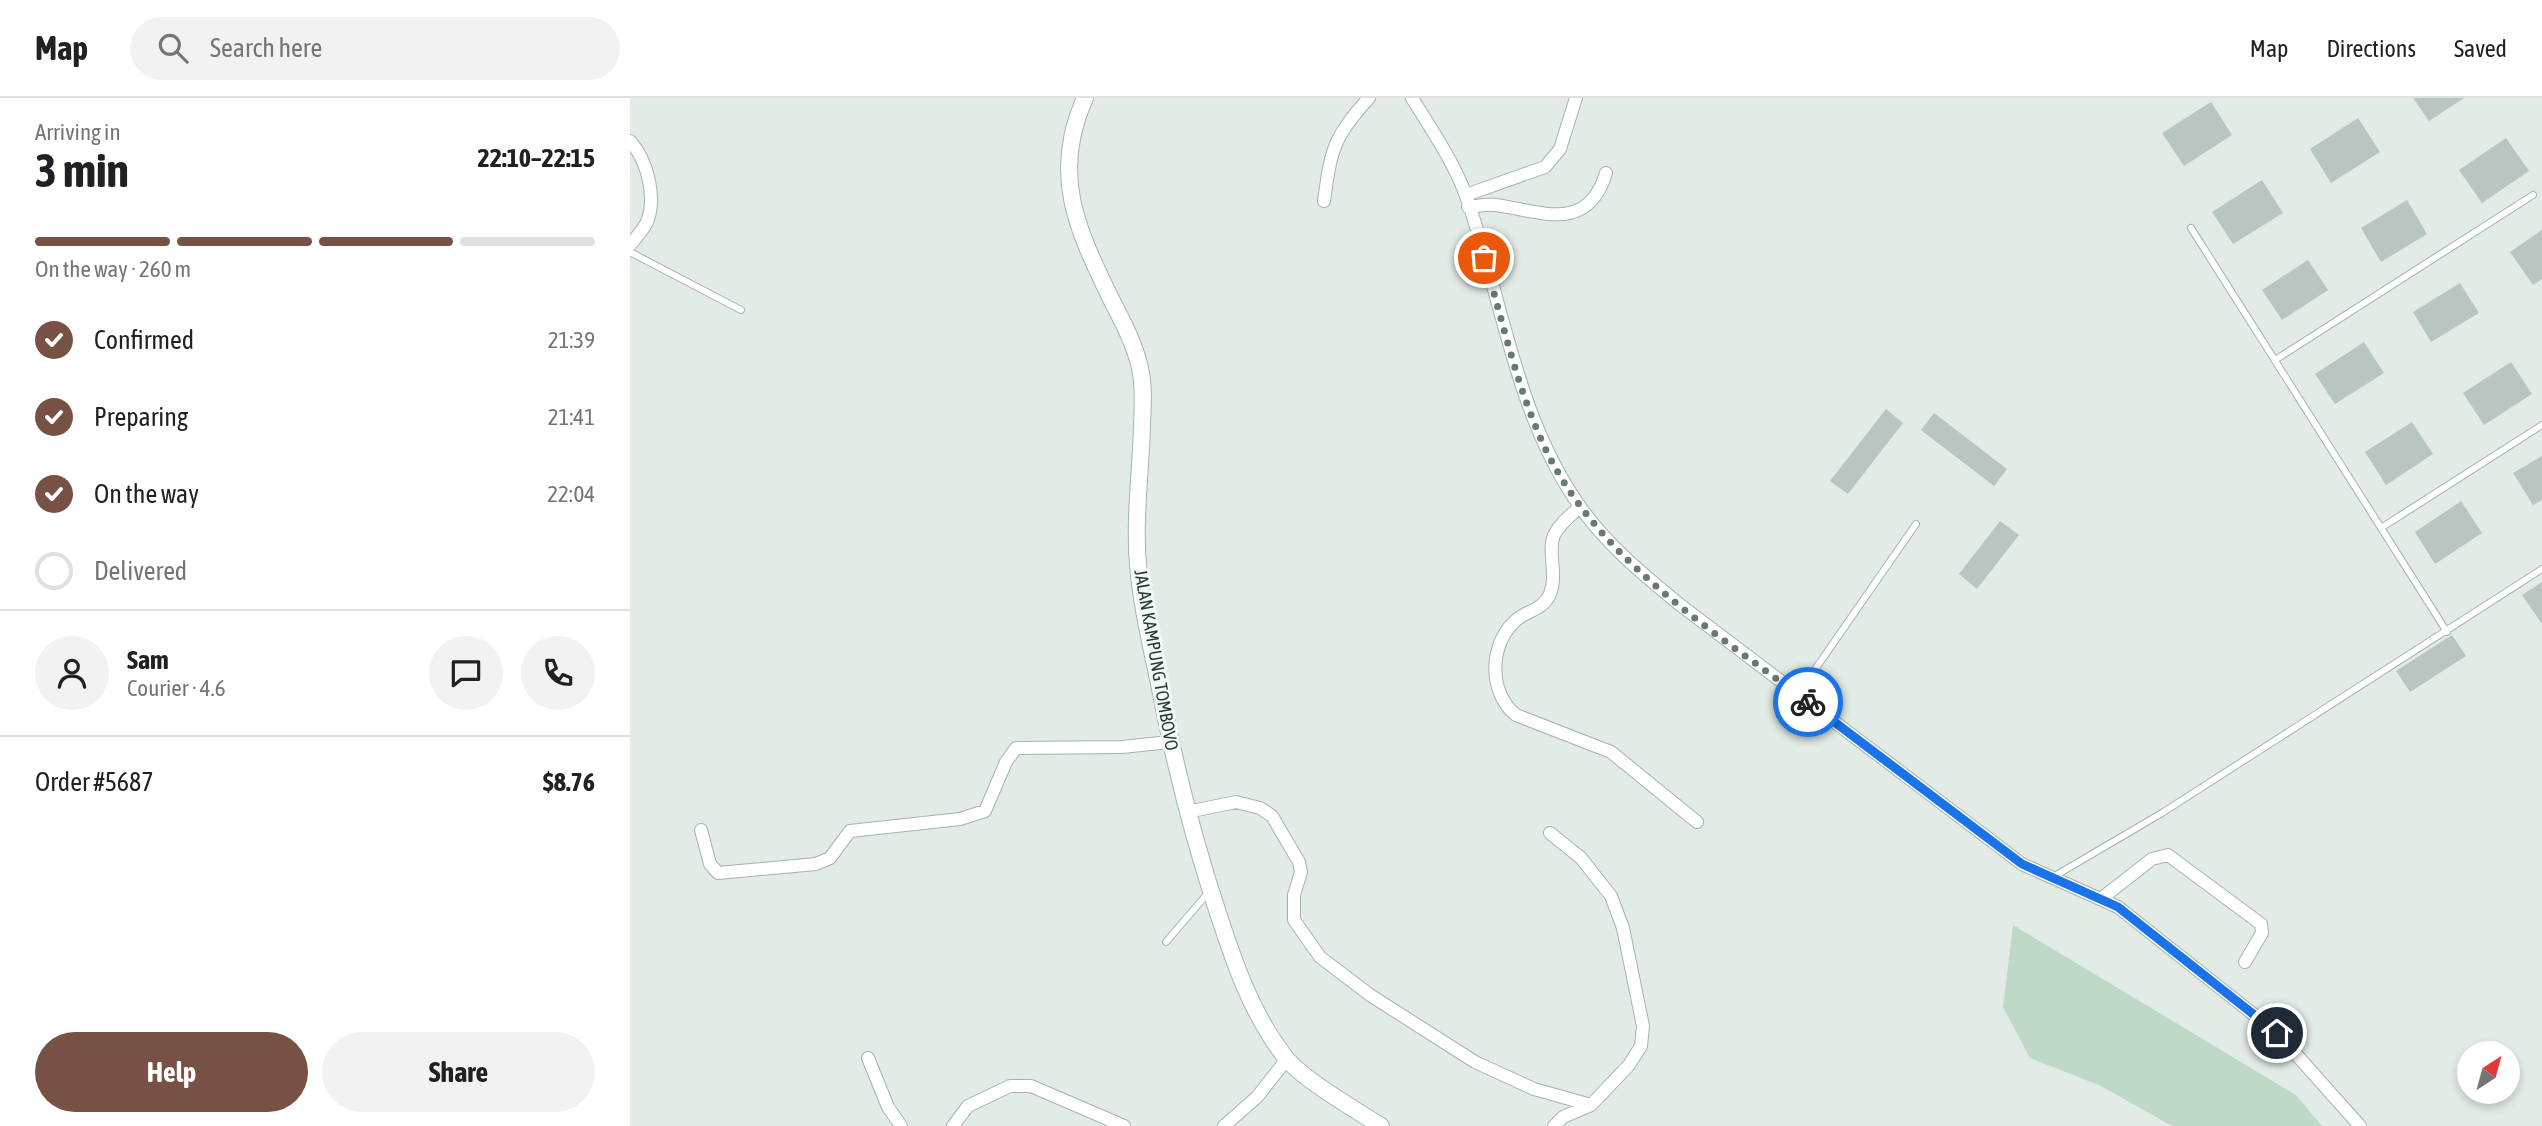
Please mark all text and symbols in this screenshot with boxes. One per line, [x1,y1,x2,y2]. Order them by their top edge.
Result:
search box [130,17,620,80]
text: Map [35,29,88,67]
icon: search [154,29,192,67]
text: Search here [210,33,322,63]
text: Map [2250,35,2288,62]
text: Directions [2326,35,2416,62]
text: Saved [2454,35,2507,62]
text: Arriving in [35,119,121,145]
text: 22:10–22:15 [478,143,595,173]
text: 3 min [35,144,129,197]
pin [1454,228,1514,288]
icon: bag [1465,239,1503,277]
text: On the way · 260 m [35,256,191,282]
icon: check [35,321,73,359]
text: Confirmed [94,325,194,355]
text: 21:39 [548,327,595,353]
icon: check [35,398,73,436]
text: Preparing [94,402,188,432]
text: 21:41 [548,404,595,430]
icon: check [35,475,73,513]
text: On the way [94,479,199,509]
text: 22:04 [547,481,595,507]
text: Delivered [94,556,187,586]
street label: JALAN KAMPUNG TOMBOVO [1130,568,1183,752]
button: person [35,636,109,710]
button: chat [429,636,503,710]
button: phone [521,636,595,710]
text: Sam [127,645,169,675]
courier [1773,667,1843,737]
text: Courier · 4.6 [127,675,226,701]
icon: bike [1789,683,1827,721]
text: Order #5687 [35,767,154,797]
text: $8.76 [543,767,595,797]
pin [2247,1003,2307,1063]
icon: home [2258,1014,2296,1052]
button: Help [35,1032,308,1112]
button: Share [322,1032,595,1112]
north arrow [2457,1041,2520,1104]
map controls [2457,1041,2520,1104]

